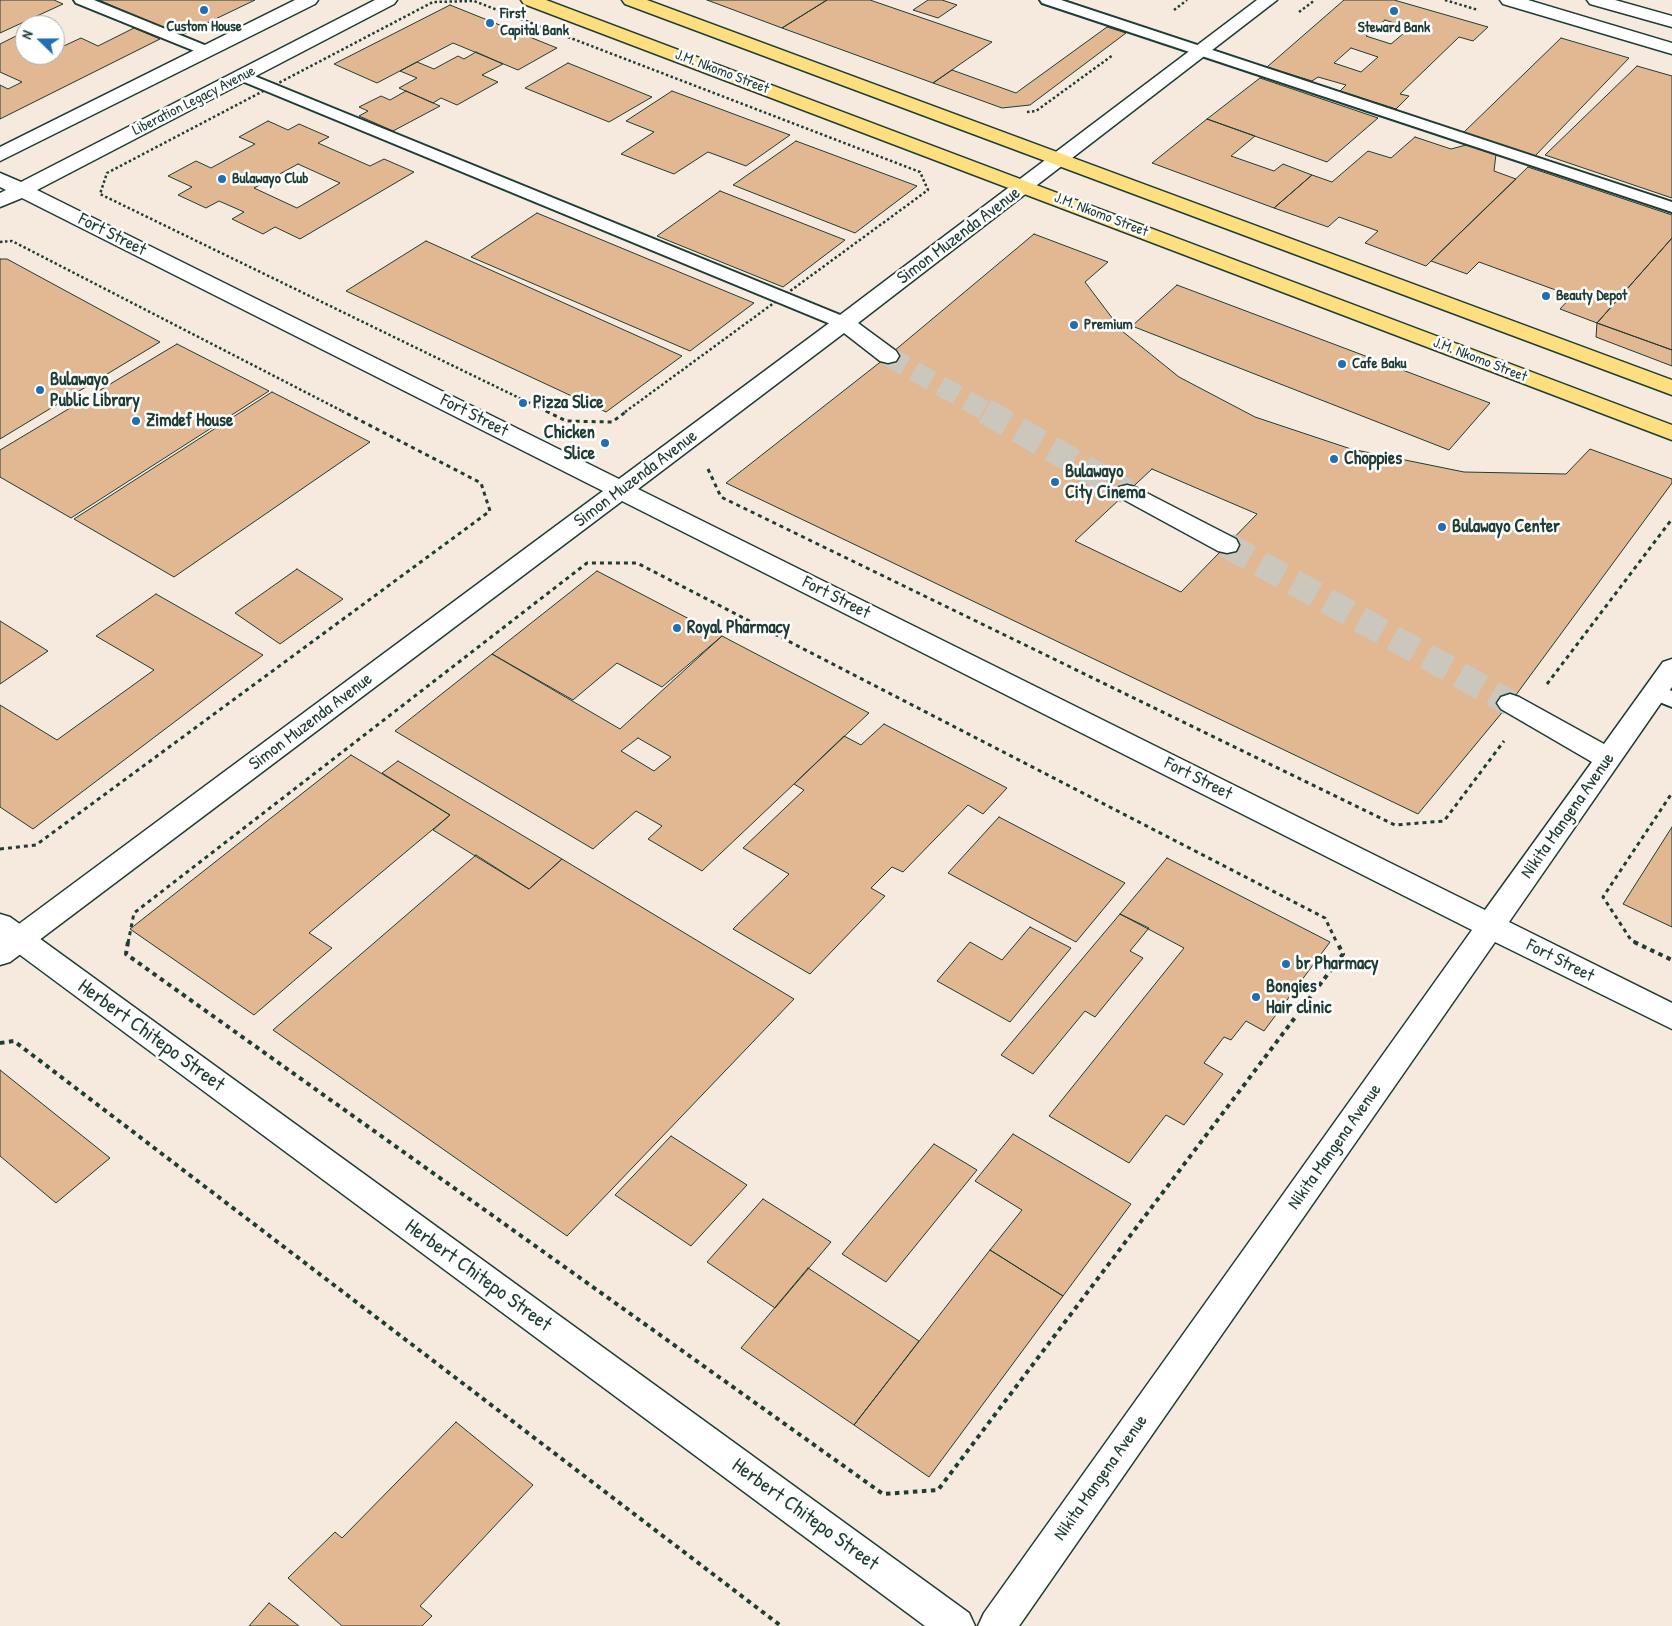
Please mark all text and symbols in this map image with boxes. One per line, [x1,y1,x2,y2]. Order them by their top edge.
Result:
marker: Custom House [198,4,210,16]
place label: First Capital Bank [500,5,569,40]
marker: Steward Bank [1388,5,1400,17]
north arrow [15,15,65,65]
marker: First Capital Bank [484,17,496,29]
place label: Custom House [166,18,242,36]
place label: Steward Bank [1358,19,1430,37]
text: N [16,28,37,42]
street label: J.M. Nkomo Street [672,46,772,98]
street label: Liberation Legacy Avenue [130,62,258,140]
place label: Bulawayo Club [232,170,309,188]
marker: Bulawayo Club [216,173,228,185]
street label: Simon Muzenda Avenue [893,183,1025,289]
street label: J.M. Nkomo Street [1051,189,1151,241]
street label: Fort Street [74,209,150,261]
place label: Beauty Depot [1556,287,1627,305]
marker: Beauty Depot [1540,290,1552,302]
place label: Premium [1084,316,1133,334]
marker: Premium [1068,319,1080,331]
street label: J.M. Nkomo Street [1430,334,1530,386]
place label: Cafe Baku [1352,355,1407,373]
marker: Cafe Baku [1336,358,1348,370]
place label: Bulawayo Public Library [50,369,140,412]
marker: Bulawayo Public Library [34,384,46,396]
street label: Fort Street [436,390,512,442]
place label: Pizza Slice [533,392,604,414]
marker: Pizza Slice [517,397,529,409]
place label: Zimdef House [146,410,233,432]
marker: Zimdef House [130,415,142,427]
place label: Chicken Slice [544,422,595,464]
street label: Simon Muzenda Avenue [570,426,702,532]
marker: Chicken Slice [599,437,611,449]
place label: Choppies [1344,448,1402,470]
marker: Choppies [1328,453,1340,465]
place label: Bulawayo City Cinema [1065,461,1145,504]
marker: Bulawayo City Cinema [1049,476,1061,488]
place label: Bulawayo Center [1452,516,1560,538]
marker: Bulawayo Center [1436,521,1448,533]
street label: Fort Street [798,572,874,624]
place label: Royal Pharmacy [687,617,790,639]
marker: Royal Pharmacy [671,622,683,634]
street label: Simon Muzenda Avenue [245,669,377,775]
street label: Nikita Mangena Avenue [1517,749,1619,883]
street label: Fort Street [1160,753,1236,805]
street label: Fort Street [1522,935,1598,987]
place label: br Pharmacy [1296,953,1379,975]
marker: br Pharmacy [1280,958,1292,970]
street label: Herbert Chitepo Street [73,974,229,1098]
place label: Bongies Hair clinic [1266,976,1332,1019]
marker: Bongies Hair clinic [1250,991,1262,1003]
street label: Nikita Mangena Avenue [1284,1080,1386,1214]
street label: Herbert Chitepo Street [400,1214,556,1338]
street label: Nikita Mangena Avenue [1050,1411,1152,1545]
street label: Herbert Chitepo Street [727,1453,883,1577]

